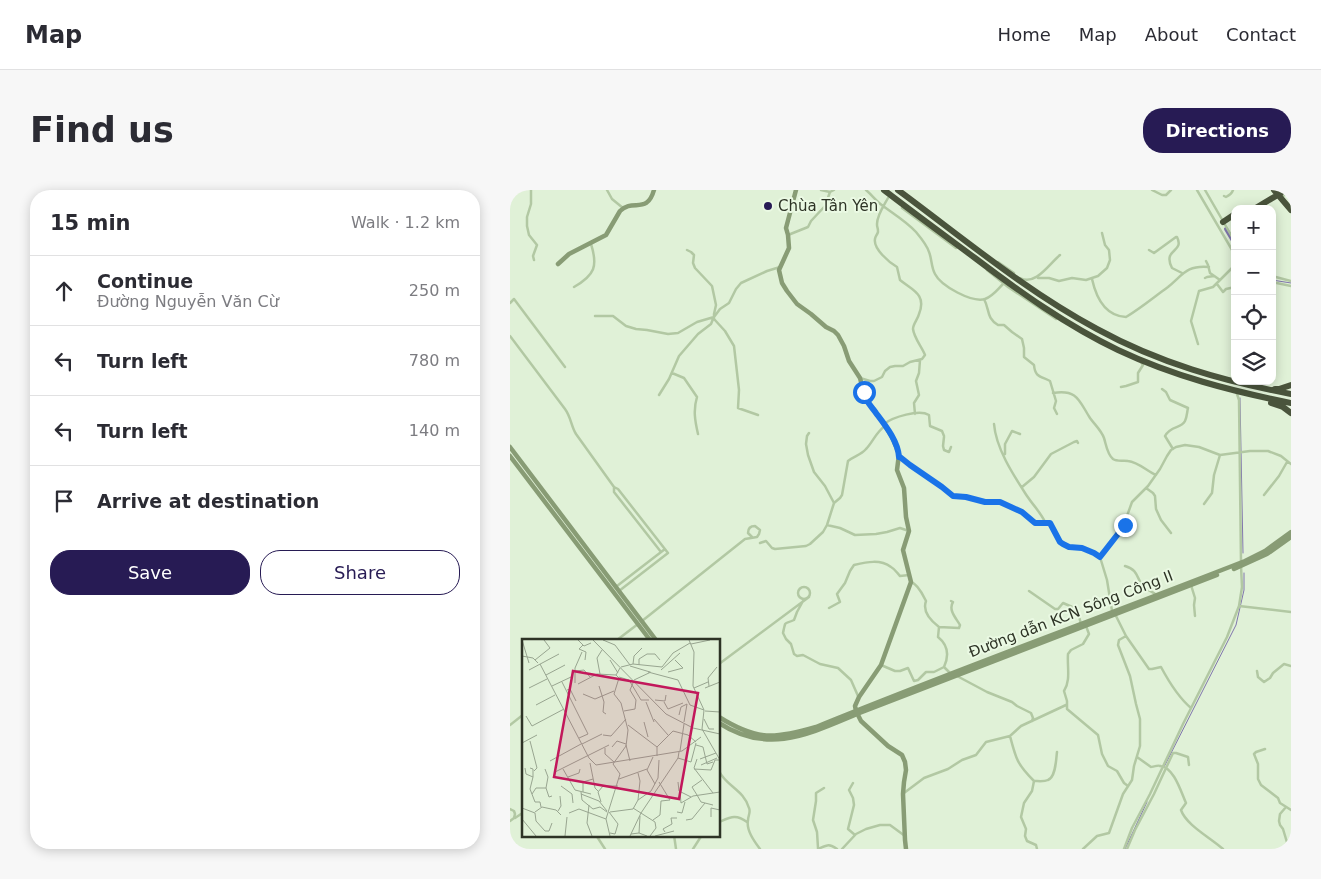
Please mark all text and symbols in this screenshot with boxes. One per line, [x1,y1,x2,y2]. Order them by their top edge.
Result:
text: Map [25,21,82,49]
text: Home [998,24,1051,45]
text: Map [1079,24,1117,45]
text: About [1145,24,1198,45]
text: Contact [1226,24,1296,45]
button: Directions [1143,108,1291,153]
text: Find us [30,110,174,150]
place label: Chùa Tân Yên [778,197,878,215]
marker: Chùa Tân Yên [762,200,774,212]
map controls [1231,205,1276,385]
button: + [1231,205,1276,250]
text: 15 min [50,211,131,235]
text: Walk · 1.2 km [351,213,460,232]
button: − [1231,250,1276,295]
text: Continue [97,270,193,292]
icon: ahead [50,277,78,305]
text: 250 m [409,281,460,300]
text: Đường Nguyễn Văn Cừ [97,292,279,311]
button: locate [1231,295,1276,340]
button: layers [1231,340,1276,385]
icon: left [50,347,78,375]
text: Turn left [97,350,188,372]
text: 780 m [409,351,460,370]
route start [853,381,876,404]
icon: left [50,417,78,445]
text: Turn left [97,420,188,442]
text: 140 m [409,421,460,440]
icon: arrive [50,487,78,515]
text: Arrive at destination [97,490,319,512]
route end [1114,514,1137,537]
button: Save [50,550,250,595]
button: Share [260,550,460,595]
street label: Đường dẫn KCN Sông Công II [966,567,1176,661]
inset map [522,639,720,836]

